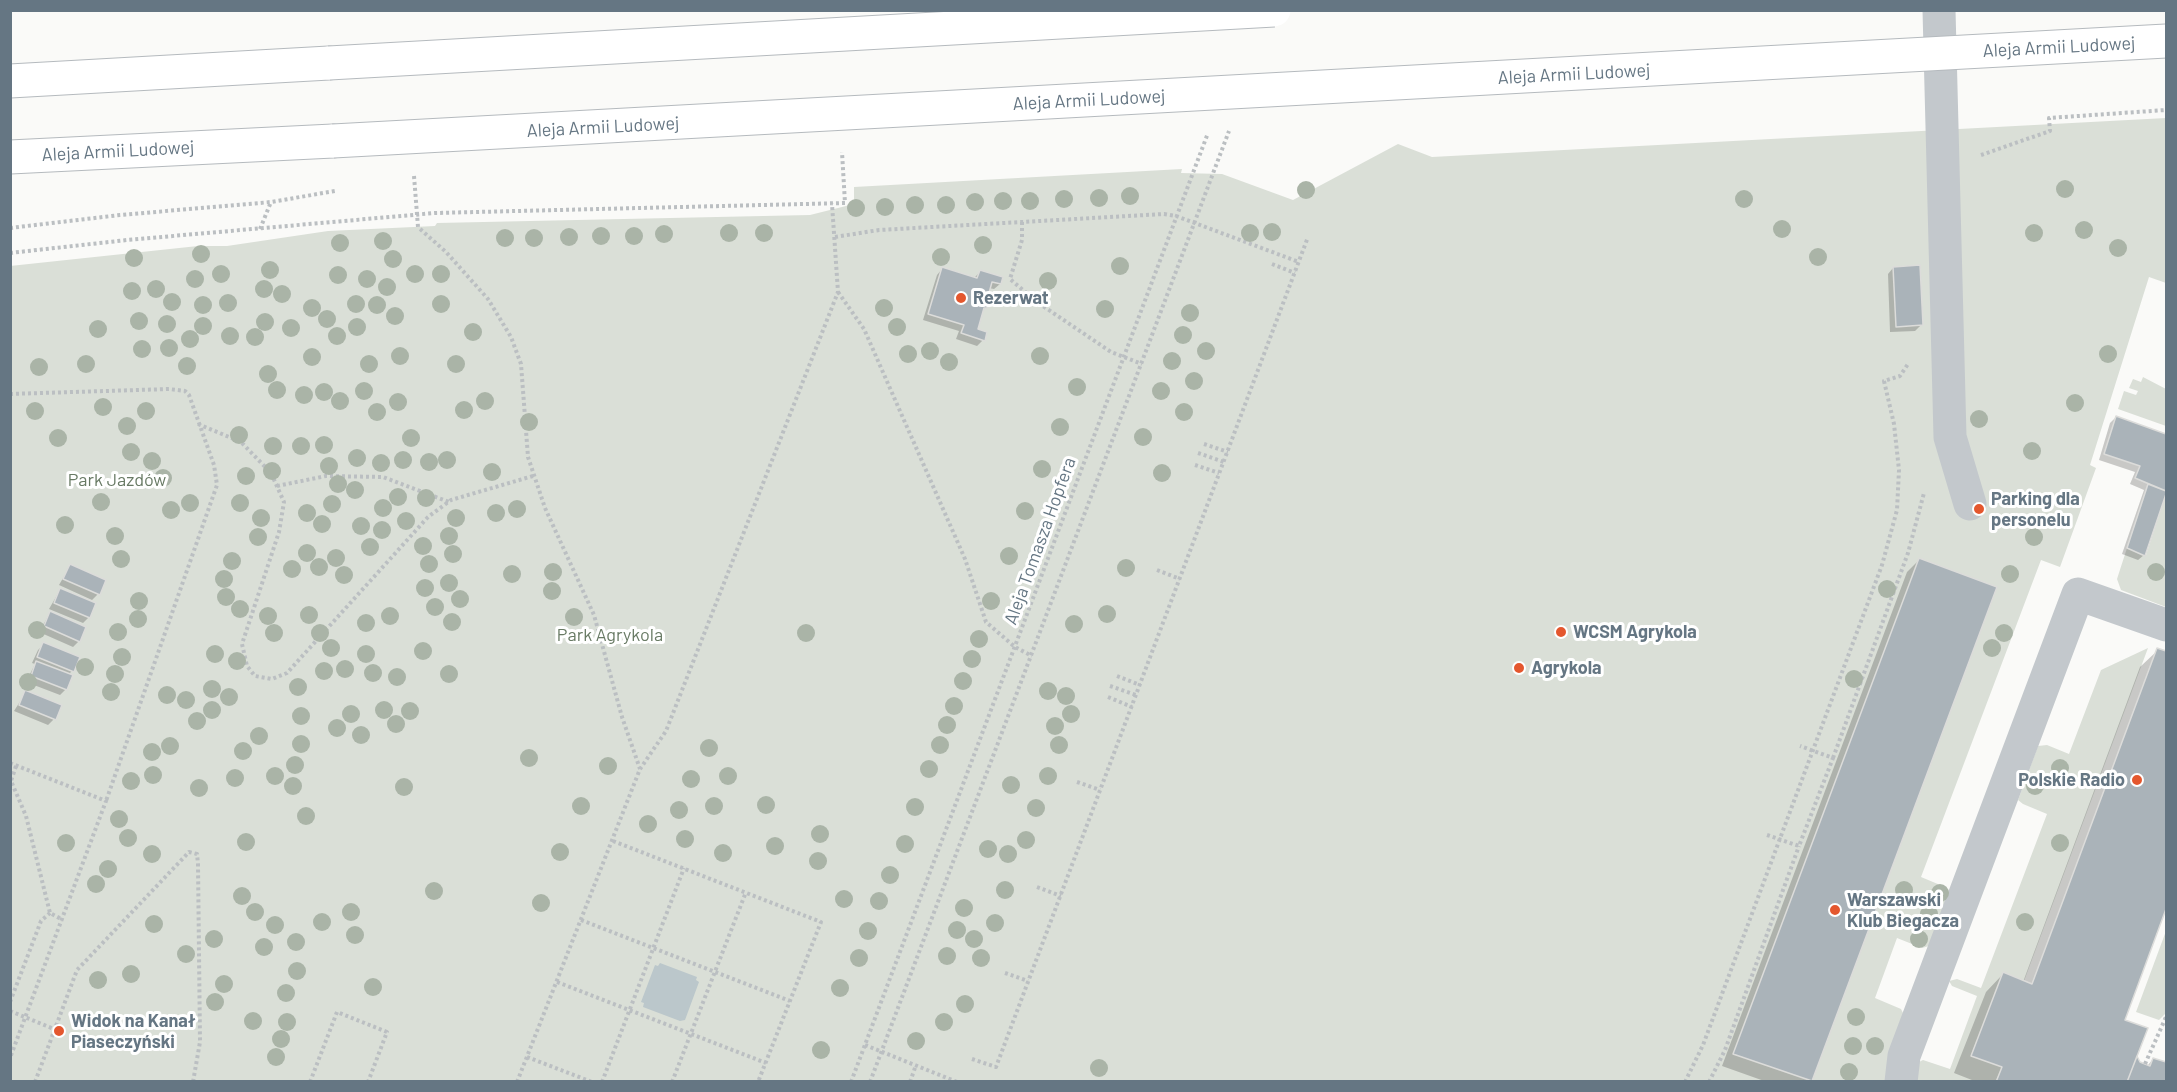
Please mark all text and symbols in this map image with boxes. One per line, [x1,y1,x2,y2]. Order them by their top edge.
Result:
street label: Aleja Armii Ludowej [1982,32,2136,62]
street label: Aleja Armii Ludowej [1497,59,1651,89]
street label: Aleja Armii Ludowej [1012,85,1166,115]
street label: Aleja Armii Ludowej [526,112,680,142]
street label: Aleja Armii Ludowej [41,136,195,166]
place label: Rezerwat [973,287,1049,309]
marker: Rezerwat [954,291,968,305]
street label: Aleja Tomasza Hopfera [1000,454,1080,628]
park label: Park Jazdów [68,469,166,491]
place label: Parking dla personelu [1991,488,2080,530]
marker: Parking dla personelu [1972,502,1986,516]
place label: WCSM Agrykola [1573,621,1697,643]
park label: Park Agrykola [557,624,663,646]
marker: WCSM Agrykola [1554,625,1568,639]
place label: Agrykola [1531,657,1602,679]
marker: Agrykola [1512,661,1526,675]
place label: Polskie Radio [2018,769,2125,791]
marker: Polskie Radio [2130,773,2144,787]
place label: Warszawski Klub Biegacza [1847,889,1959,932]
marker: Warszawski Klub Biegacza [1828,903,1842,917]
place label: Widok na Kanał Piaseczyński [71,1010,196,1052]
marker: Widok na Kanał Piaseczyński [52,1024,66,1038]

